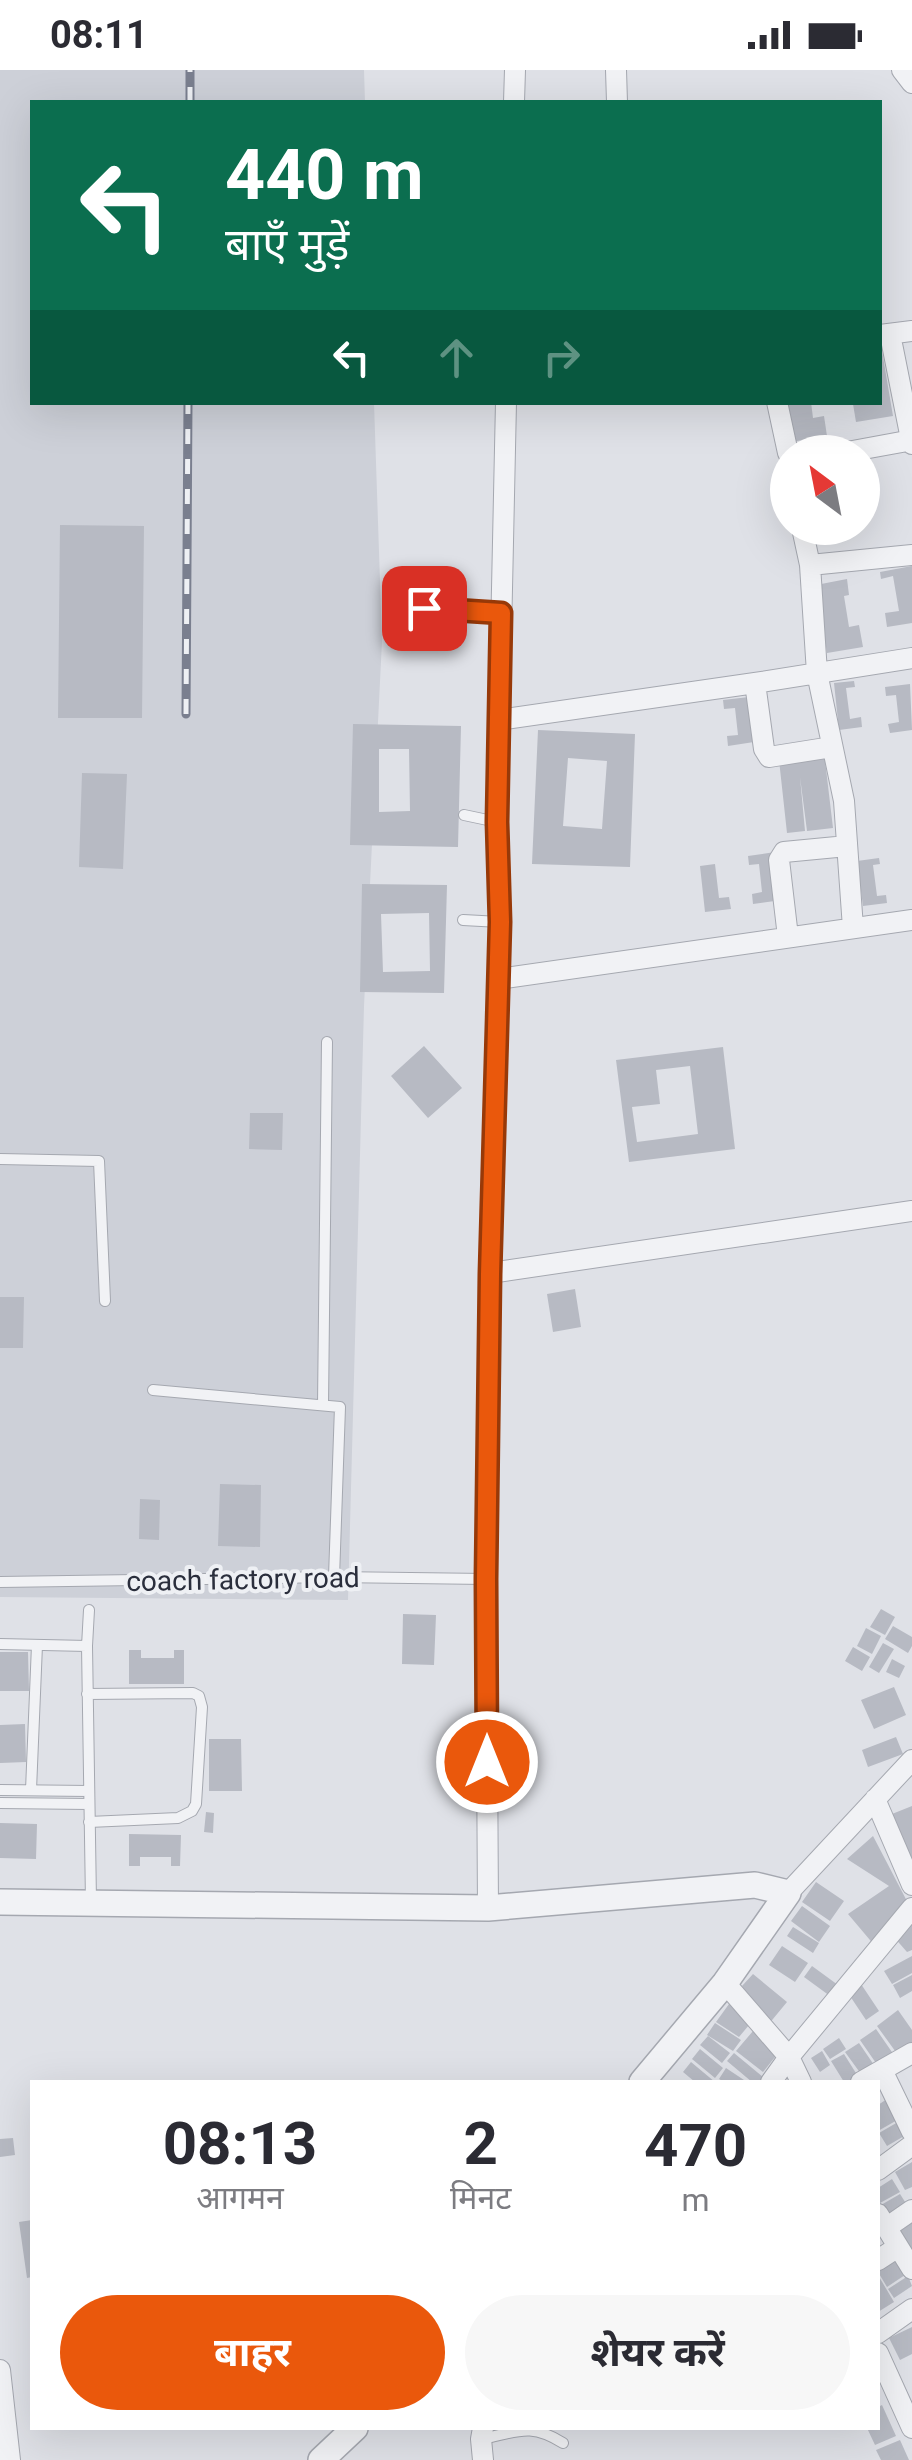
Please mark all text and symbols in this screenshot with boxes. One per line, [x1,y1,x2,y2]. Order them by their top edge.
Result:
text: 08:11 [50,13,148,57]
text: 440 m [225,134,424,216]
icon: left [60,140,190,270]
text: बाएँ मुड़ें [225,218,349,271]
icon: left [324,330,379,385]
icon: ahead [429,330,484,385]
icon: right [534,330,589,385]
north arrow [770,435,880,545]
map controls [770,435,880,545]
pin [382,566,467,651]
icon: arrive [397,581,452,636]
street label: coach factory road [126,1561,360,1598]
position arrow [435,1710,539,1814]
text: 08:13 [163,2108,317,2179]
text: 2 [463,2108,498,2179]
text: 470 [644,2110,747,2181]
text: आगमन [196,2179,284,2217]
text: मिनट [450,2179,511,2217]
text: m [682,2181,710,2219]
button: बाहर [60,2295,445,2410]
button: शेयर करें [465,2295,850,2410]

